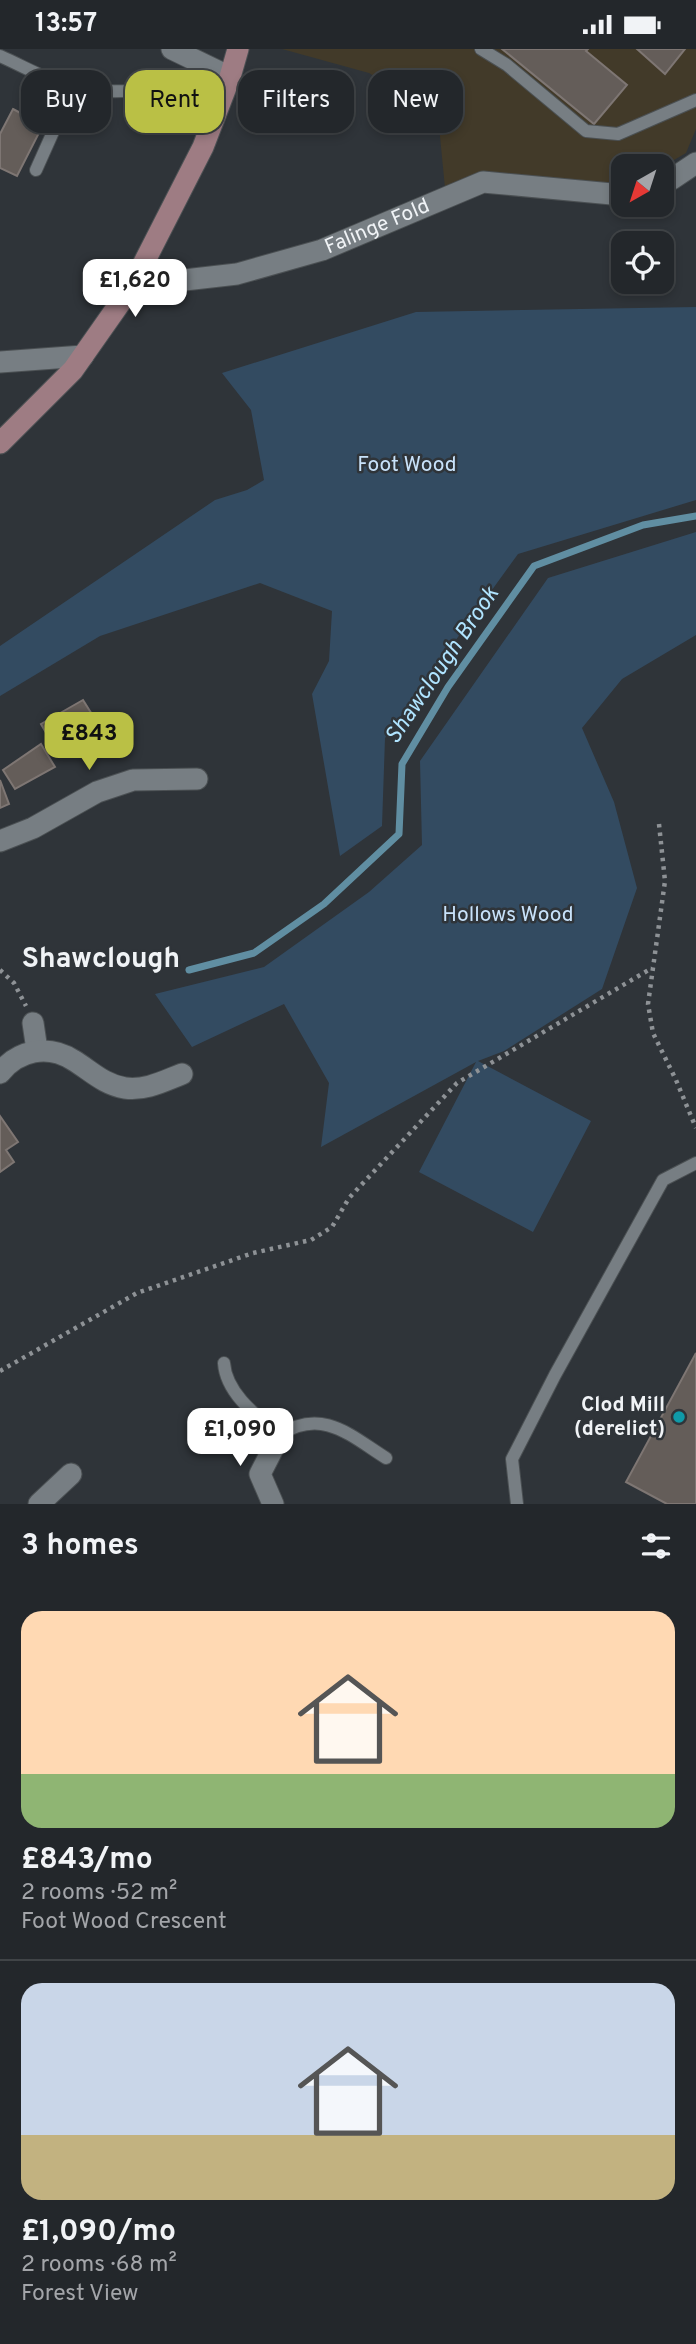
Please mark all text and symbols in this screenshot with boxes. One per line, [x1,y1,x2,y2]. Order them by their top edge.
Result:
text: 13:57 [35,8,97,41]
chip: Buy [21,70,111,133]
chip: Rent [125,70,224,133]
chip: Filters [238,70,354,133]
chip: New [368,70,463,133]
north arrow [611,154,674,217]
map controls [611,154,674,294]
street label: Falinge Fold [321,193,434,261]
button: locate [611,231,674,294]
pin: £1,620 [78,259,192,319]
text: £1,620 [99,267,171,296]
park label: Foot Wood [357,452,457,479]
water label: Shawclough Brook [380,581,507,750]
pin: £843 [48,713,130,772]
text: £843 [61,720,117,749]
park label: Hollows Wood [442,902,574,929]
district label: Shawclough [22,942,180,978]
place label: Clod Mill (derelict) [574,1392,665,1443]
pin: £1,090 [183,1409,297,1468]
marker: Clod Mill (derelict) [671,1409,687,1425]
text: £1,090 [203,1416,277,1445]
icon: filters [637,1527,675,1565]
text: 3 homes [21,1528,139,1565]
icon: home [285,1656,411,1782]
text: £843/mo [21,1842,153,1879]
text: 2 rooms · 52 m² [21,1879,177,1908]
text: Foot Wood Crescent [21,1908,227,1937]
icon: home [285,2028,411,2154]
text: £1,090/mo [21,2214,176,2251]
text: 2 rooms · 68 m² [21,2251,177,2280]
text: Forest View [21,2280,138,2309]

